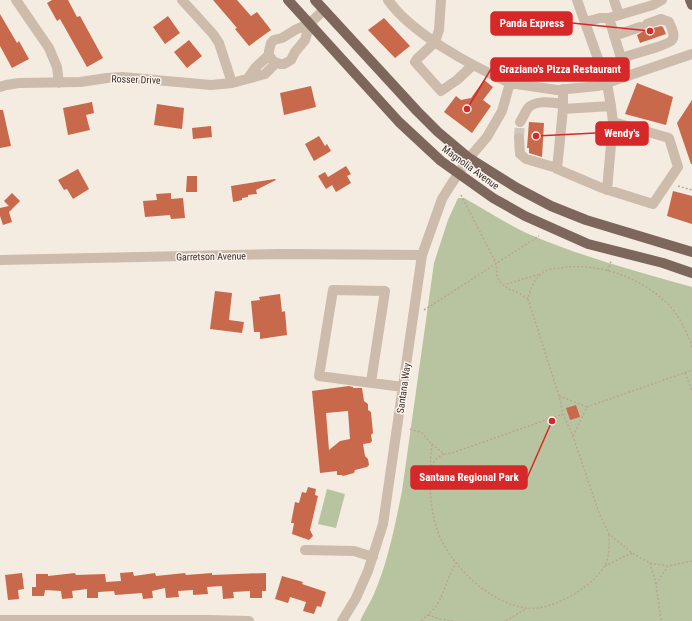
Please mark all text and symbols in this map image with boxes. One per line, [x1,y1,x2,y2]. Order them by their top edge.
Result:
callout: Panda Express [491,12,572,35]
text: Panda Express [500,17,564,30]
callout: Graziano's Pizza Restaurant [491,58,629,81]
text: Graziano's Pizza Restaurant [499,63,621,76]
street label: Rosser Drive [111,73,161,86]
callout: Wendy's [596,122,648,145]
text: Wendy's [604,127,640,140]
street label: Magnolia Avenue [440,143,502,192]
street label: Garretson Avenue [176,250,246,263]
street label: Santana Way [395,362,412,414]
callout: Santana Regional Park [411,466,527,489]
text: Santana Regional Park [419,471,520,484]

